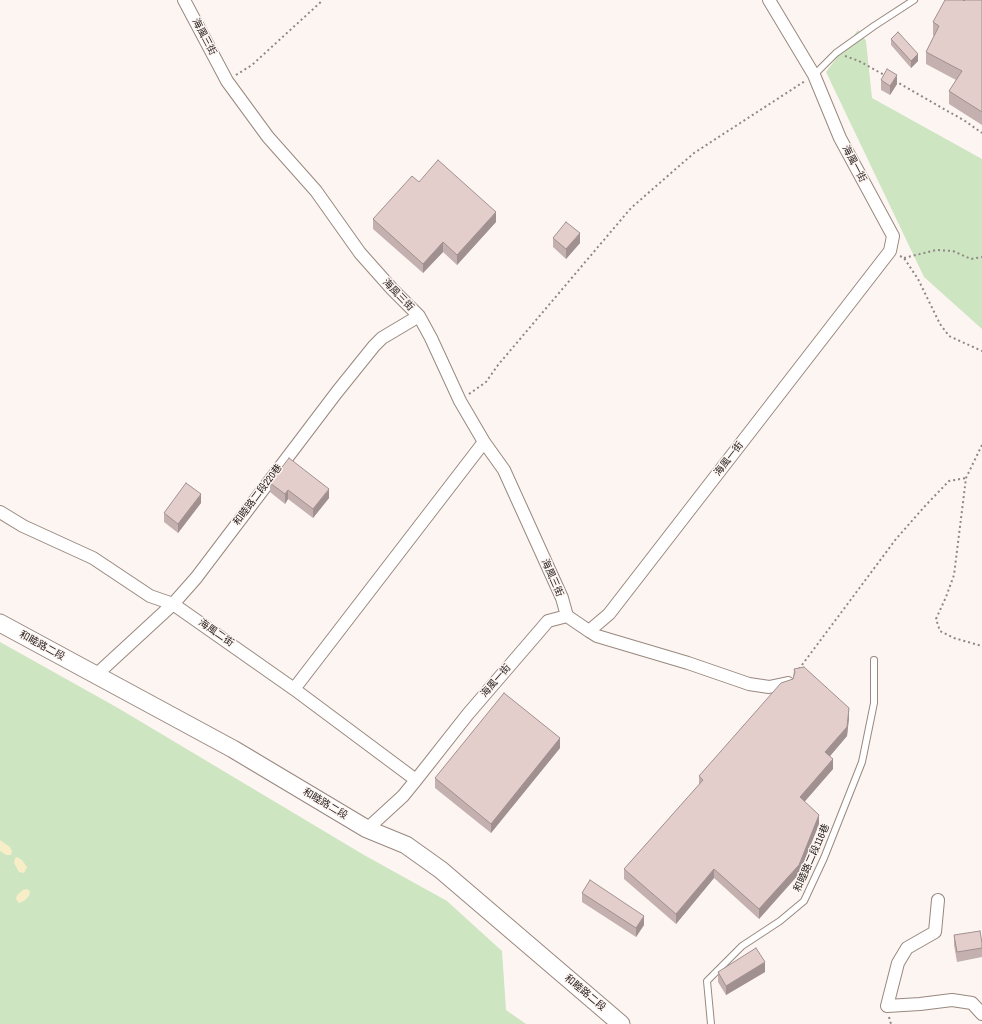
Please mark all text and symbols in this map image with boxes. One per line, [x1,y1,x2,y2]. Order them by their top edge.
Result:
street label: 海風三街 [189,17,219,57]
street label: 海風一街 [839,144,869,184]
street label: 海風三街 [380,276,416,314]
street label: 海風一街 [712,440,746,478]
street label: 和睦路二段220巷 [231,462,285,528]
street label: 海風三街 [538,557,566,599]
street label: 海風二街 [196,617,236,649]
street label: 和睦路二段 [17,629,67,663]
street label: 海風一街 [478,662,514,700]
street label: 和睦路二段 [300,786,350,822]
street label: 和睦路二段116巷 [792,822,832,894]
street label: 和睦路二段 [562,972,608,1014]

